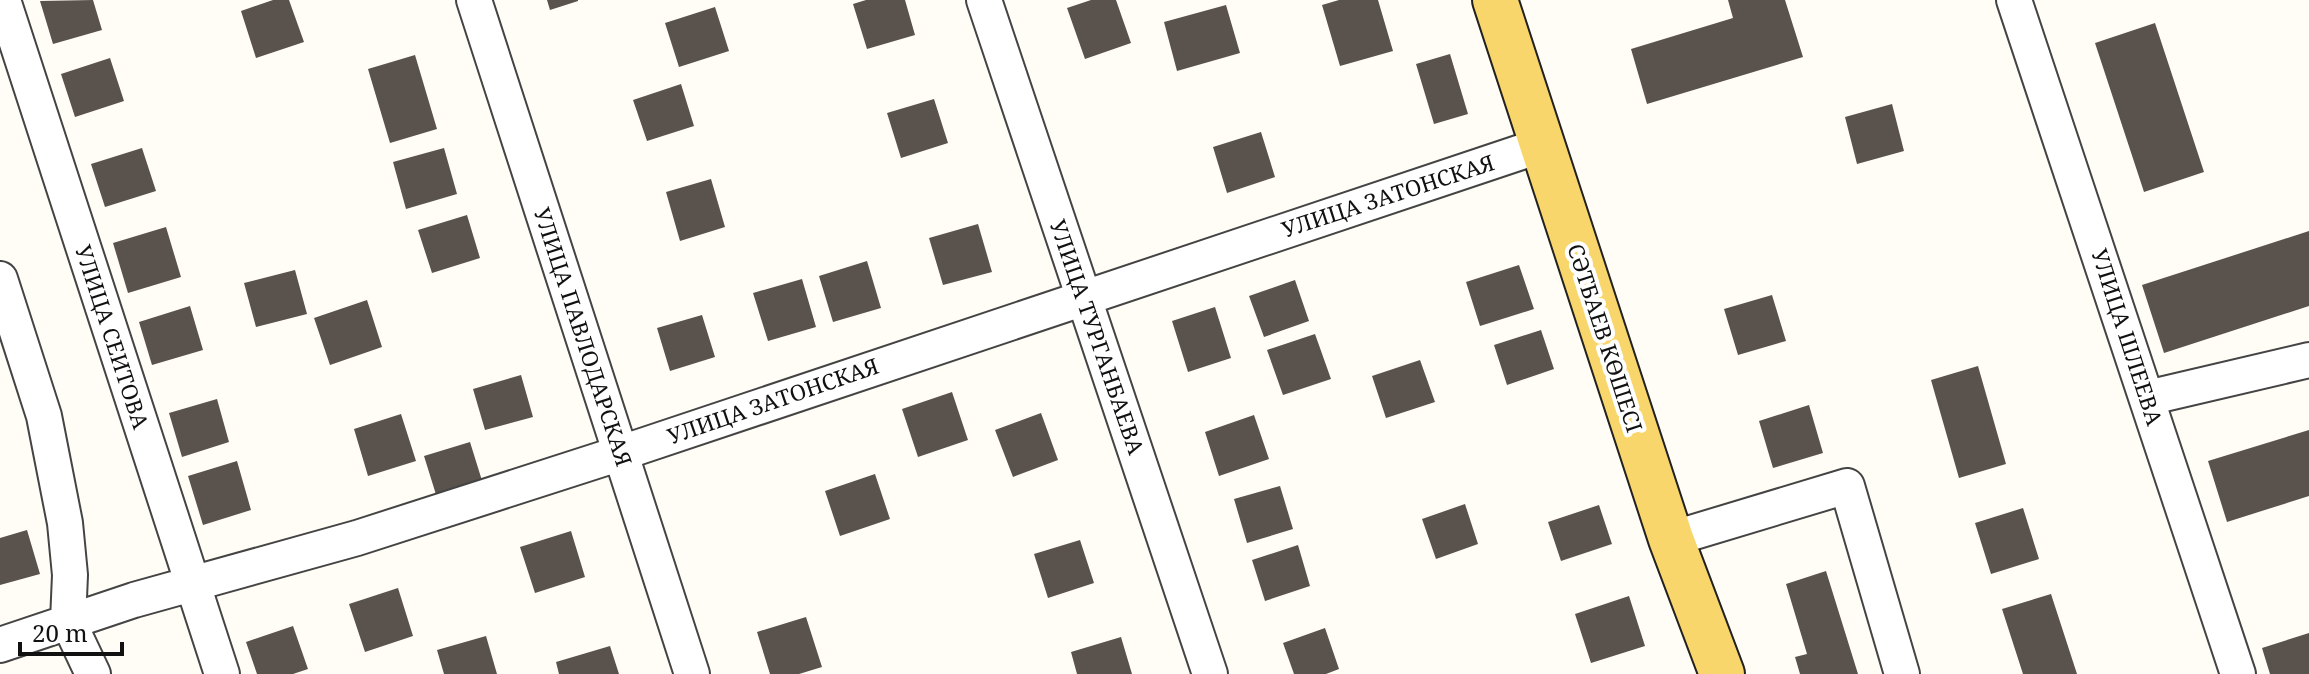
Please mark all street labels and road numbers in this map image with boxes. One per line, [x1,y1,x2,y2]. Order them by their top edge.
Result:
street label: УЛИЦА ЗАТОНСКАЯ [1278,147,1498,244]
street label: УЛИЦА ПАВЛОДАРСКАЯ [528,203,640,470]
street label: УЛИЦА ТУРГАНБАЕВА [1044,215,1152,459]
street label: СӘТБАЕВ КӨШЕСІ [1561,240,1651,436]
street label: УЛИЦА СЕИТОВА [69,241,157,433]
street label: УЛИЦА ШЛЕЕВА [2085,245,2171,429]
street label: УЛИЦА ЗАТОНСКАЯ [663,350,882,450]

